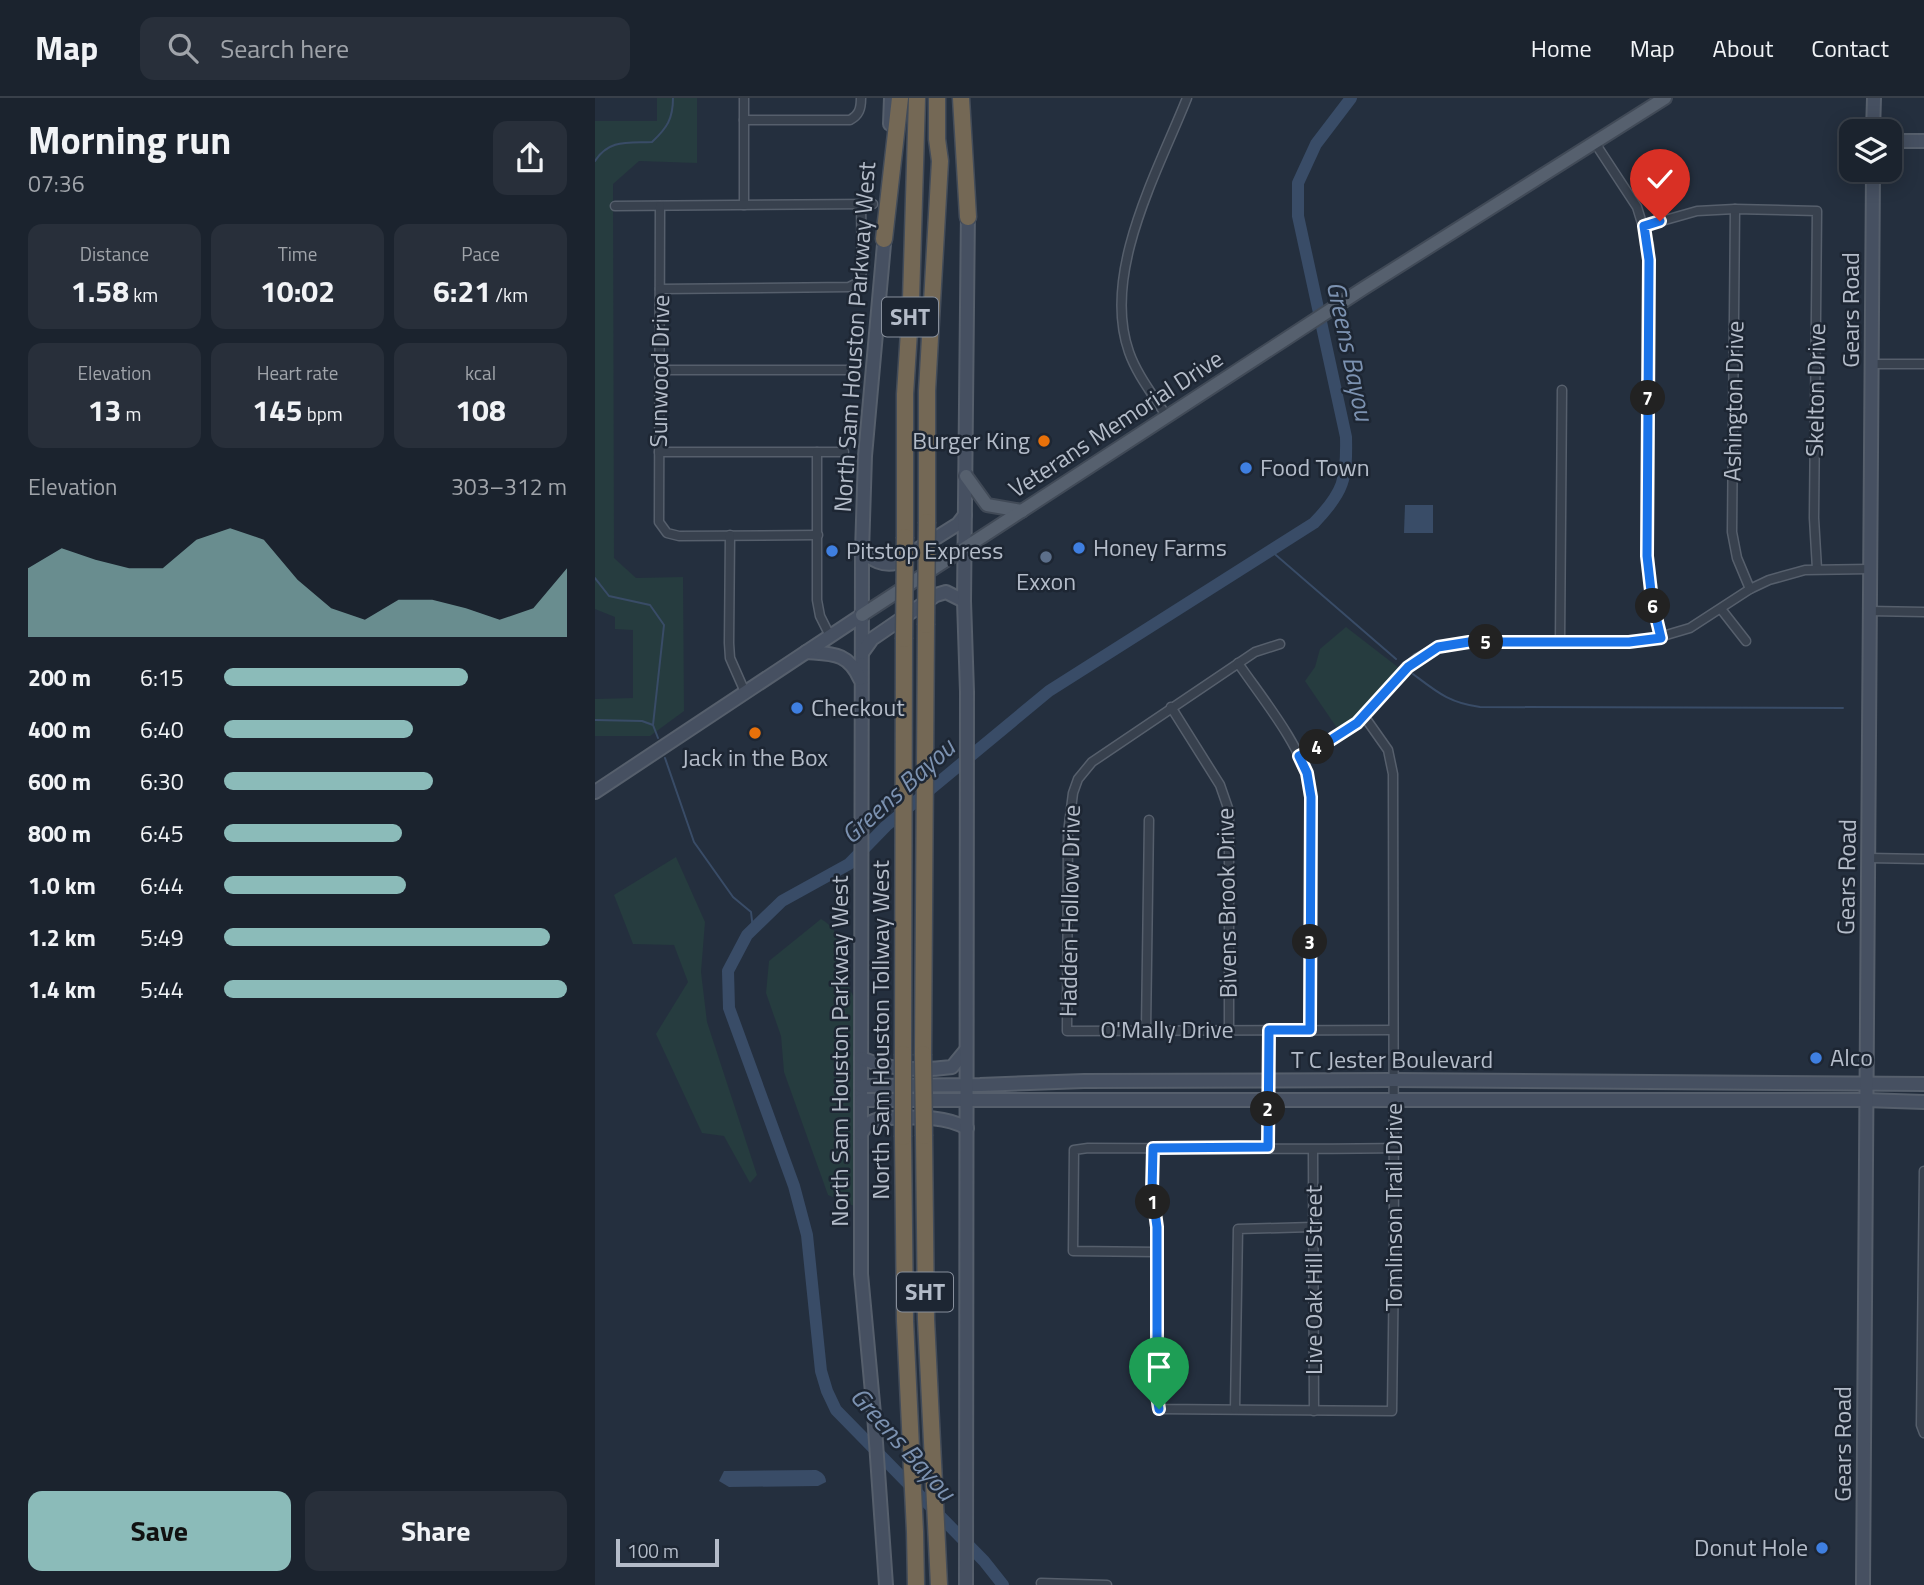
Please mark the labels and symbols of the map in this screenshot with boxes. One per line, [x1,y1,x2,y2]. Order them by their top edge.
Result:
pin [1630,149,1690,221]
street label: North Sam Houston Parkway West [824,160,884,513]
street label: Gears Road [1832,252,1868,368]
water label: Greens Bayou [1317,277,1385,426]
street label: Sunwood Drive [640,294,678,448]
road number: SHT [882,298,938,336]
street label: Ashington Drive [1714,320,1752,482]
street label: Skelton Drive [1796,323,1834,457]
street label: Veterans Memorial Drive [1001,340,1230,506]
pin: 7 [1631,380,1665,416]
place label: Burger King [912,422,1030,458]
marker: Burger King [1036,433,1052,449]
place label: Food Town [1260,449,1370,485]
marker: Food Town [1238,460,1254,476]
place label: Honey Farms [1093,529,1227,565]
place label: Pitstop Express [846,532,1003,568]
marker: Honey Farms [1071,540,1087,556]
marker: Pitstop Express [824,543,840,559]
marker: Exxon [1038,549,1054,565]
place label: Exxon [1016,563,1076,599]
pin: 6 [1635,588,1671,624]
pin: 5 [1469,624,1503,660]
place label: Checkout [811,689,905,725]
marker: Checkout [789,700,805,716]
marker: Jack in the Box [747,725,763,741]
water label: Greens Bayou [832,727,965,853]
pin: 4 [1299,730,1335,764]
place label: Jack in the Box [682,739,828,775]
street label: Hadden Hollow Drive [1049,805,1089,1017]
street label: Bivens Brook Drive [1206,808,1246,998]
street label: Gears Road [1827,819,1865,935]
street label: North Sam Houston Tollway West [862,860,898,1200]
street label: North Sam Houston Parkway West [821,875,857,1227]
pin: 3 [1293,924,1327,960]
street label: O'Mally Drive [1100,1011,1234,1047]
place label: Alco [1830,1039,1873,1075]
street label: T C Jester Boulevard [1291,1041,1493,1077]
marker: Alco [1808,1050,1824,1066]
pin: 2 [1251,1091,1285,1126]
street label: Tomlinson Trail Drive [1375,1103,1411,1311]
pin: 1 [1135,1184,1171,1220]
street label: Live Oak Hill Street [1295,1185,1331,1375]
road number: SHT [897,1273,953,1312]
pin [1129,1337,1189,1409]
water label: Greens Bayou [841,1378,967,1511]
street label: Gears Road [1824,1386,1860,1502]
place label: Donut Hole [1694,1529,1808,1565]
scale bar [616,1536,719,1568]
marker: Donut Hole [1814,1540,1830,1556]

